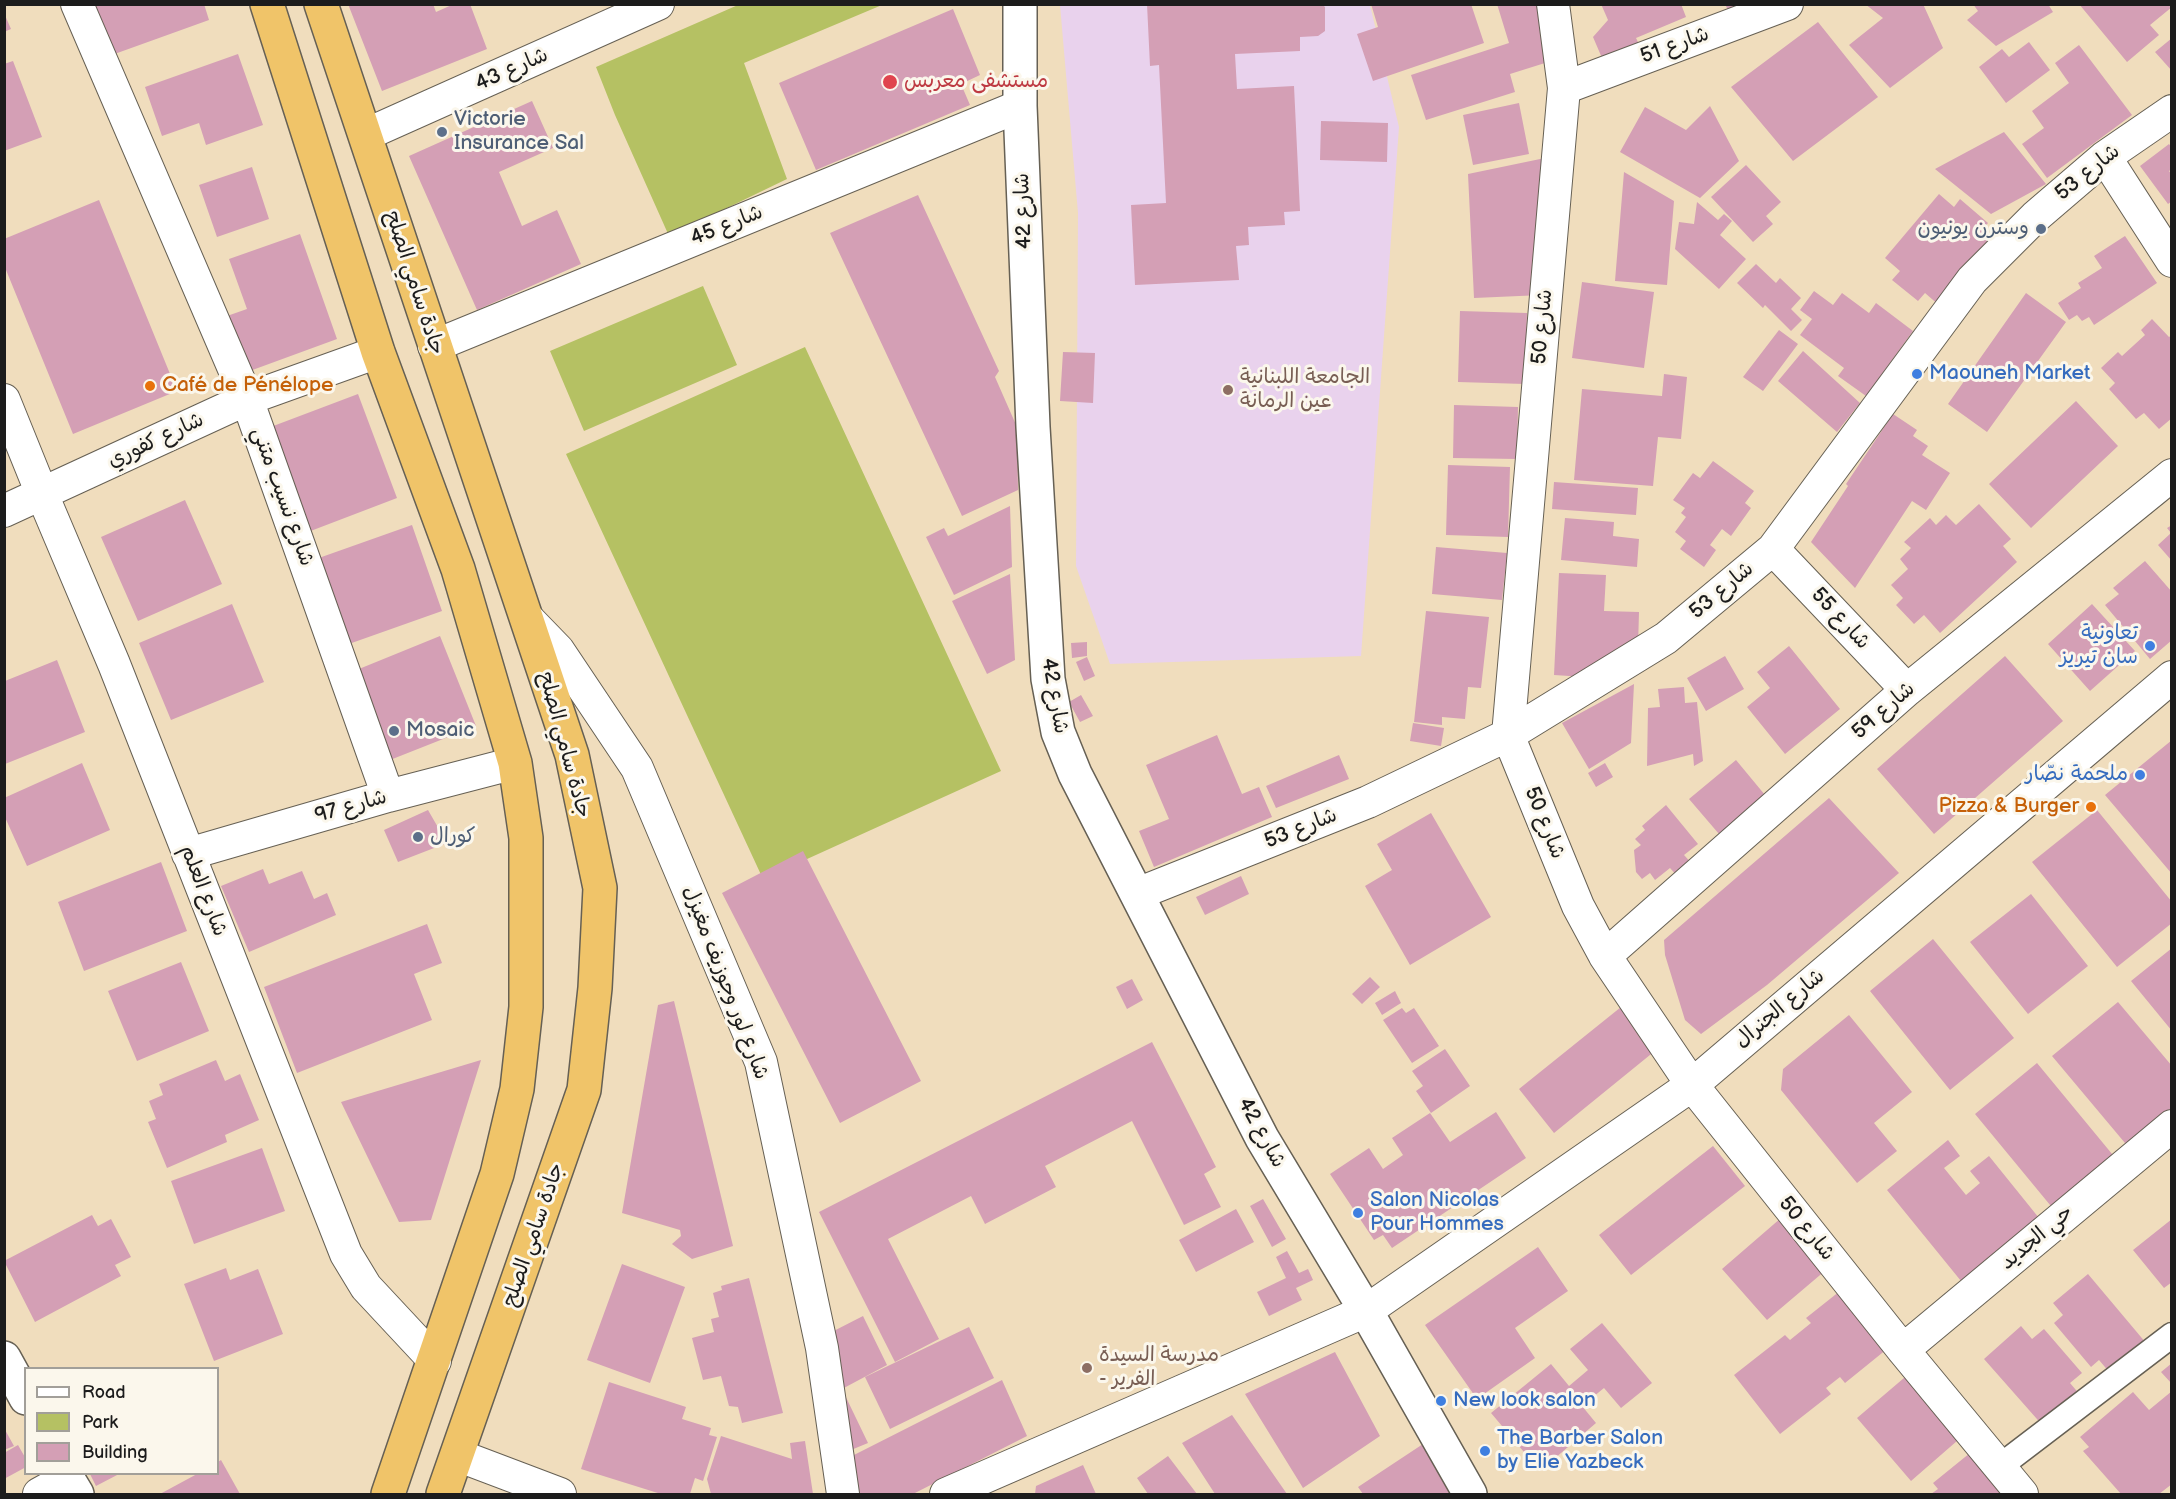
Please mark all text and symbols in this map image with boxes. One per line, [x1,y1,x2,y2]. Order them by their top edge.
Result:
street label: شارع 51 [1637,22,1713,70]
street label: شارع 43 [472,43,552,97]
place label: مستشفى معربس [904,69,1048,95]
marker: مستشفى معربس [881,73,899,91]
place label: Victorie Insurance Sal [454,107,584,157]
marker: Victorie Insurance Sal [435,125,449,139]
street label: شارع 53 [2051,139,2125,207]
street label: شارع 42 [1010,172,1038,250]
street label: شارع 45 [687,200,767,252]
street label: جادة سامي الصلح [379,208,449,358]
place label: وسترن يونيون [1917,216,2029,242]
marker: وسترن يونيون [2034,222,2048,236]
street label: شارع 50 [1527,288,1559,366]
place label: Maouneh Market [1929,361,2090,387]
place label: الجامعة اللبنانية عين الرمانة [1240,365,1370,415]
marker: Maouneh Market [1910,367,1924,381]
place label: Café de Pénélope [162,373,334,399]
marker: Café de Pénélope [143,379,157,393]
marker: الجامعة اللبنانية عين الرمانة [1221,383,1235,397]
street label: شارع كفوري [104,408,208,474]
street label: شارع نسيب متني [245,424,319,570]
street label: شارع 53 [1685,557,1759,625]
street label: شارع 55 [1805,583,1875,655]
place label: تعاونية سان تيريز [2060,621,2138,671]
marker: تعاونية سان تيريز [2143,639,2157,653]
street label: شارع 42 [1035,656,1073,736]
street label: جادة سامي الصلح [532,669,596,821]
street label: شارع 59 [1847,677,1921,745]
place label: Mosaic [406,718,474,744]
marker: Mosaic [387,724,401,738]
place label: ملحمة نصّار [2026,762,2128,788]
marker: ملحمة نصّار [2133,768,2147,782]
street label: شارع 50 [1518,783,1570,863]
street label: شارع 97 [312,785,390,829]
place label: Pizza & Burger [1938,794,2079,820]
marker: Pizza & Burger [2084,800,2098,814]
street label: شارع 53 [1261,803,1341,855]
place label: كورال [430,824,475,850]
marker: كورال [411,830,425,844]
street label: شارع العلم [174,842,232,940]
street label: شارع لور وجوزيف مغيزل [676,883,774,1083]
street label: شارع الجنرال [1730,964,1830,1054]
street label: شارع 42 [1231,1094,1291,1172]
street label: جادة سامي الصلح [498,1160,570,1310]
place label: Salon Nicolas Pour Hommes [1370,1188,1504,1238]
street label: شارع 50 [1772,1192,1840,1266]
street label: حي الجديد [1995,1200,2079,1276]
marker: Salon Nicolas Pour Hommes [1351,1206,1365,1220]
place label: مدرسة السيدة - الفرير [1099,1343,1219,1393]
marker: مدرسة السيدة - الفرير [1080,1361,1094,1375]
legend [24,1367,219,1475]
text: Road [82,1382,126,1403]
place label: New look salon [1453,1388,1596,1414]
marker: New look salon [1434,1394,1448,1408]
text: Park [82,1412,118,1433]
place label: The Barber Salon by Elie Yazbeck [1497,1426,1663,1476]
text: Building [82,1442,148,1463]
marker: The Barber Salon by Elie Yazbeck [1478,1444,1492,1458]

